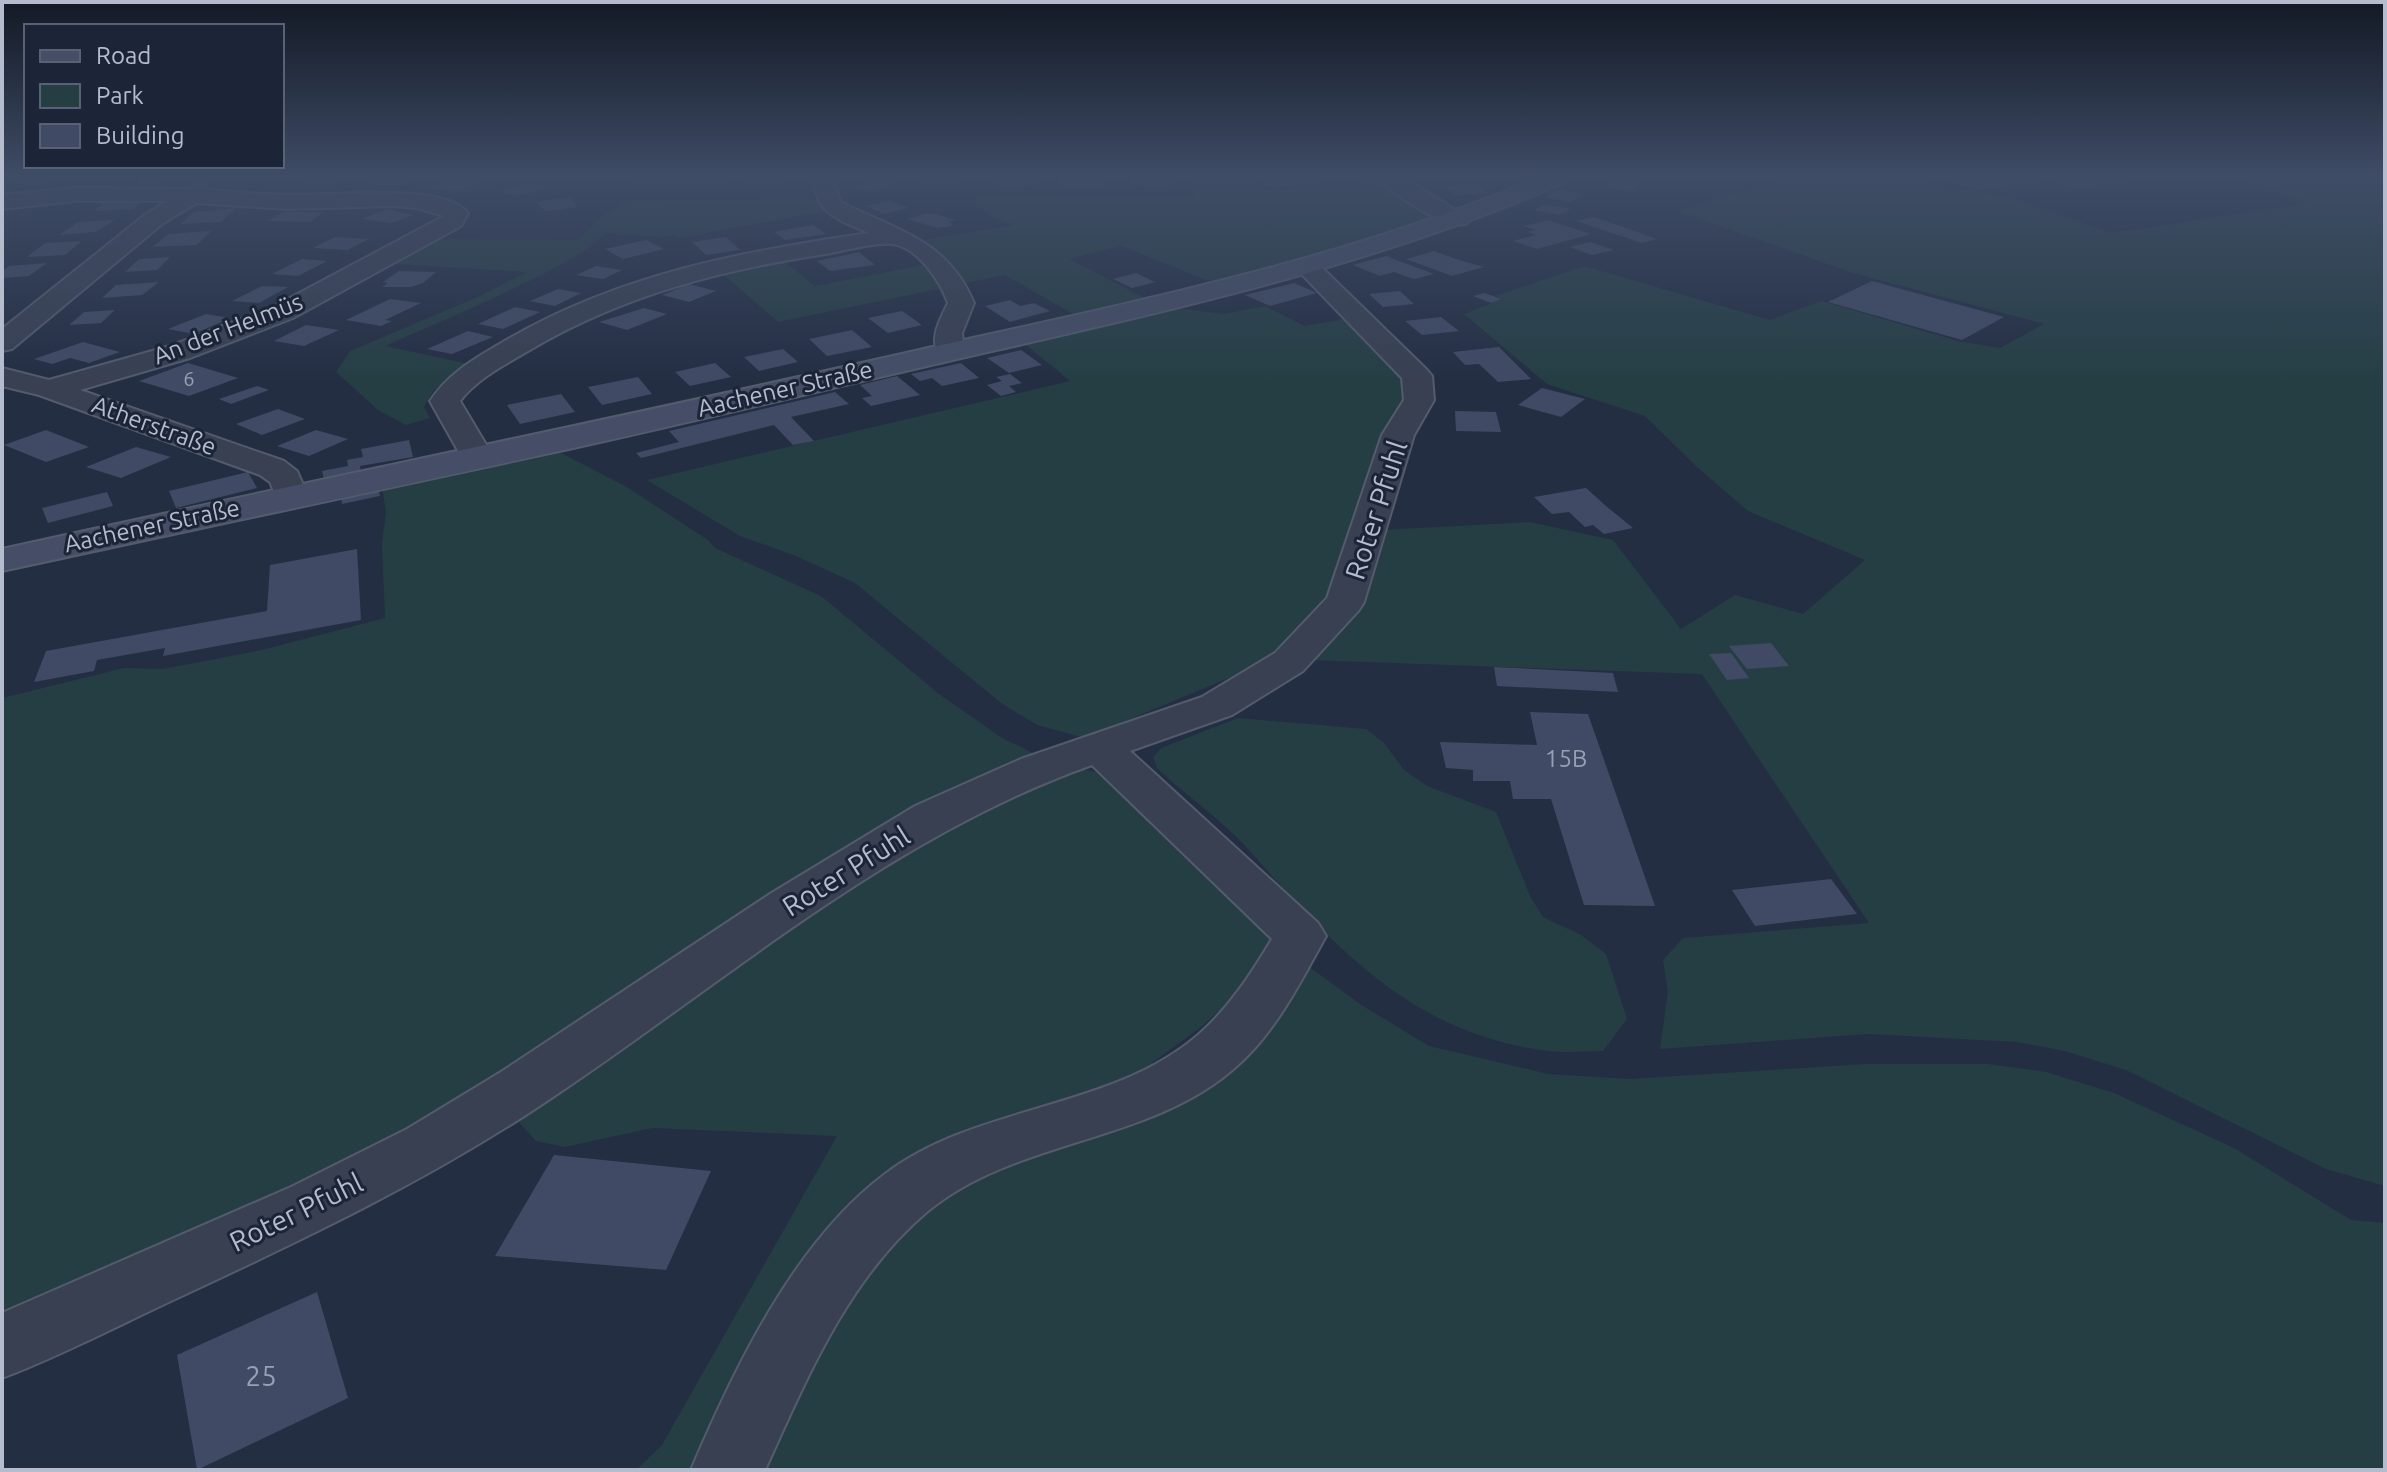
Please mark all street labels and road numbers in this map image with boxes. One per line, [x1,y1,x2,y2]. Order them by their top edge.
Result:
street label: An der Helmüs [149,288,306,369]
street label: Aachener Straße [695,355,875,422]
street label: Atherstraße [88,391,220,460]
street label: Roter Pfuhl [1339,437,1413,583]
street label: Aachener Straße [62,494,242,557]
street label: Roter Pfuhl [776,819,915,922]
street label: Roter Pfuhl [224,1166,367,1257]

